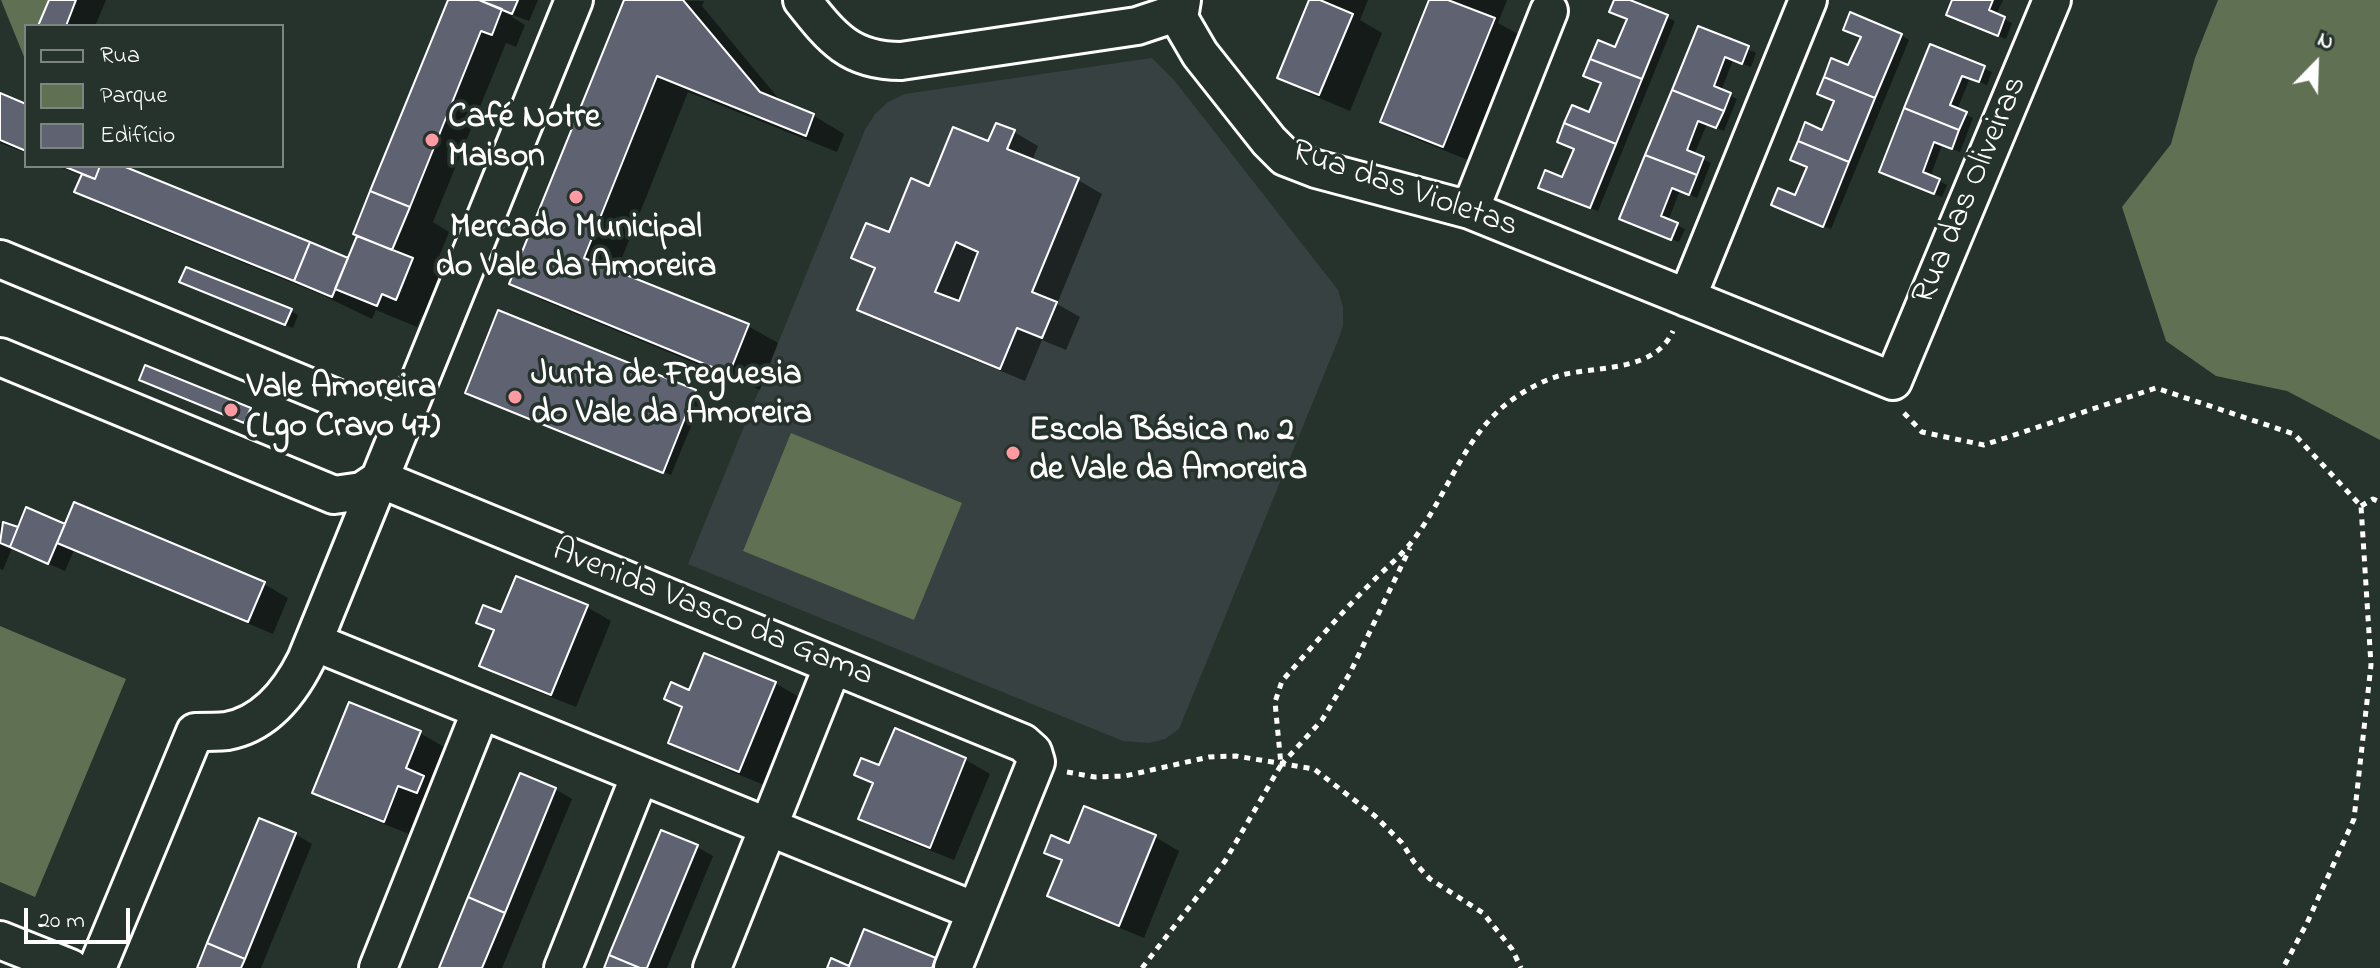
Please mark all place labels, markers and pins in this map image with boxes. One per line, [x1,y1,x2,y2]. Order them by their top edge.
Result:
place label: Café Notre Maison [448,100,600,180]
marker: Café Notre Maison [423,131,441,149]
marker: Mercado Municipal do Vale da Amoreira [567,188,585,206]
place label: Mercado Municipal do Vale da Amoreira [436,210,716,290]
place label: Junta de Freguesia do Vale da Amoreira [531,357,812,436]
place label: Vale Amoreira (Lgo Cravo 47) [247,370,440,450]
marker: Junta de Freguesia do Vale da Amoreira [506,388,524,406]
marker: Vale Amoreira (Lgo Cravo 47) [222,401,240,419]
place label: Escola Básica n.º 2 de Vale da Amoreira [1029,413,1307,492]
marker: Escola Básica n.º 2 de Vale da Amoreira [1004,444,1022,462]

